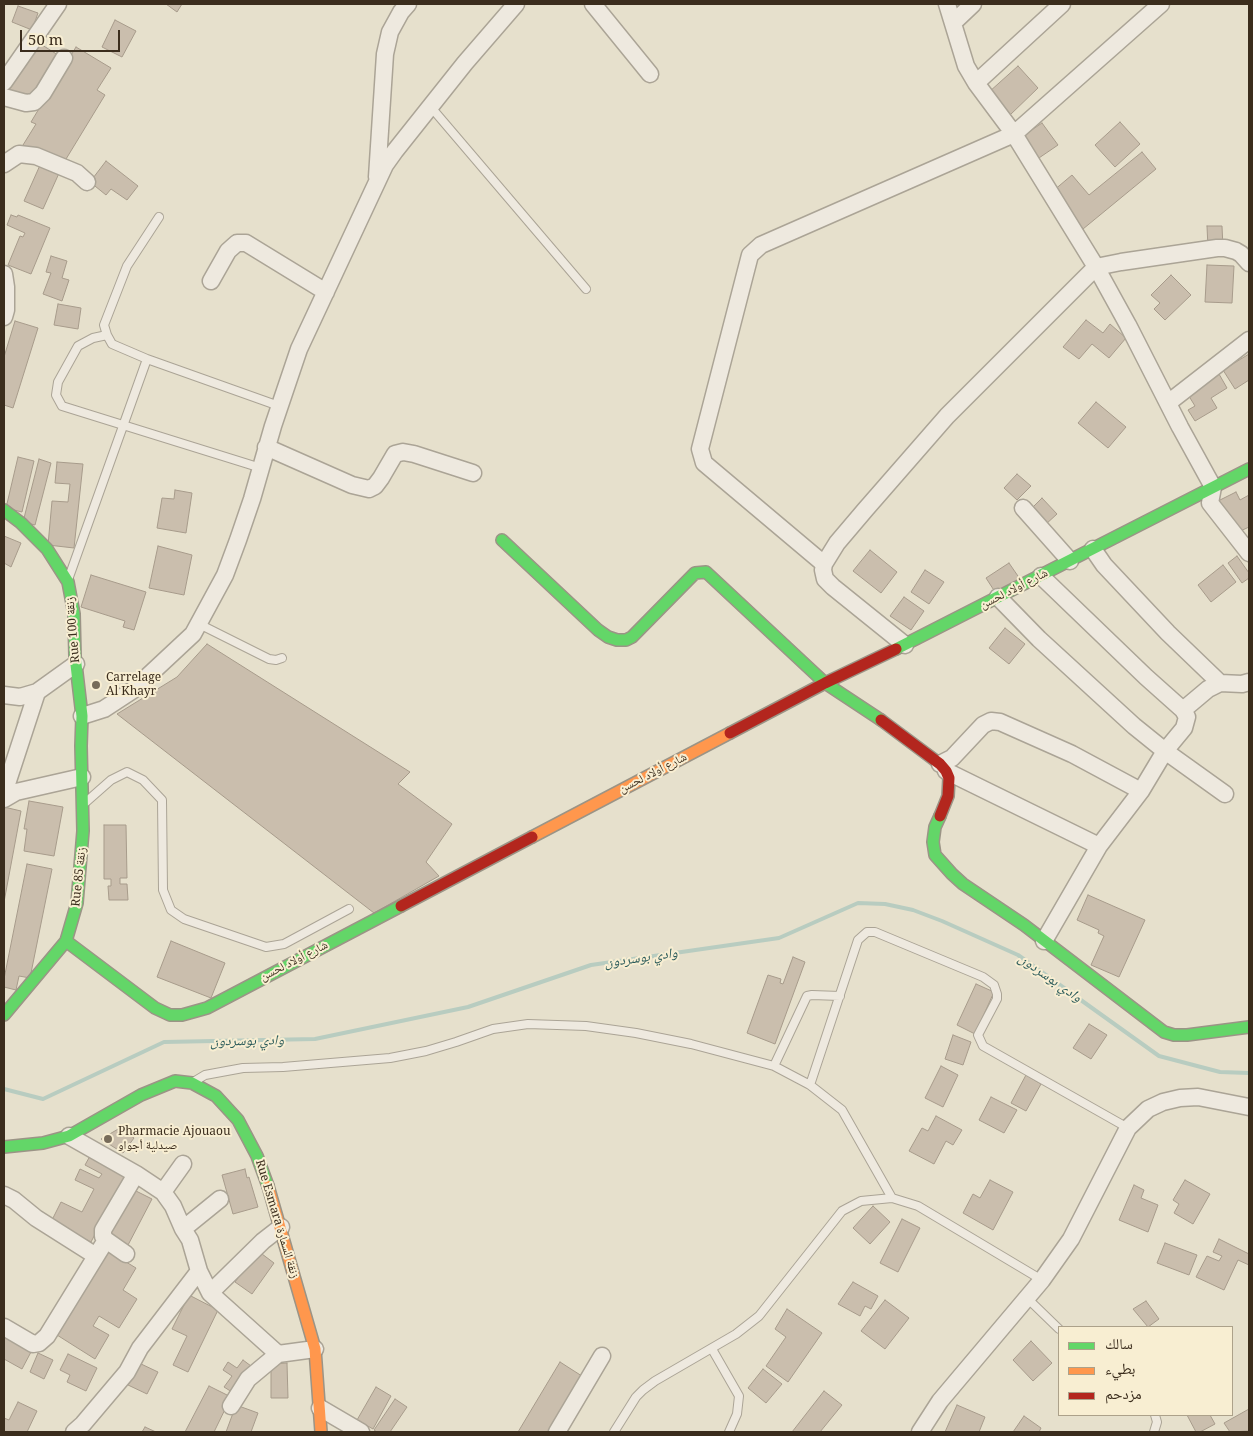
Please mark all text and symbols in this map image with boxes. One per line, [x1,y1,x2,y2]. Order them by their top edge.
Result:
scale bar [22,20,122,52]
text: 50 m [28,29,63,49]
street label: شارع أولاد لحسن [978,566,1050,612]
street label: Rue 100 زنقة [63,596,83,664]
place label: Carrelage Al Khayr [106,671,161,699]
marker: Carrelage Al Khayr [90,679,102,691]
street label: شارع أولاد لحسن [617,750,689,796]
street label: Rue 85 زنقة [69,847,89,907]
street label: شارع أولاد لحسن [258,938,330,984]
water label: وادي بوسردون [603,945,679,971]
water label: وادي بوسردون [1015,950,1085,1006]
water label: وادي بوسردون [210,1032,284,1050]
place label: Pharmacie Ajouaou صيدلية أجواو [118,1125,231,1153]
marker: Pharmacie Ajouaou صيدلية أجواو [102,1133,114,1145]
street label: Rue Esmara زنقة السمارة [252,1158,302,1280]
legend [1058,1326,1233,1416]
text: سالك [1105,1333,1133,1353]
text: بطيء [1105,1358,1135,1378]
text: مزدحم [1105,1383,1142,1403]

